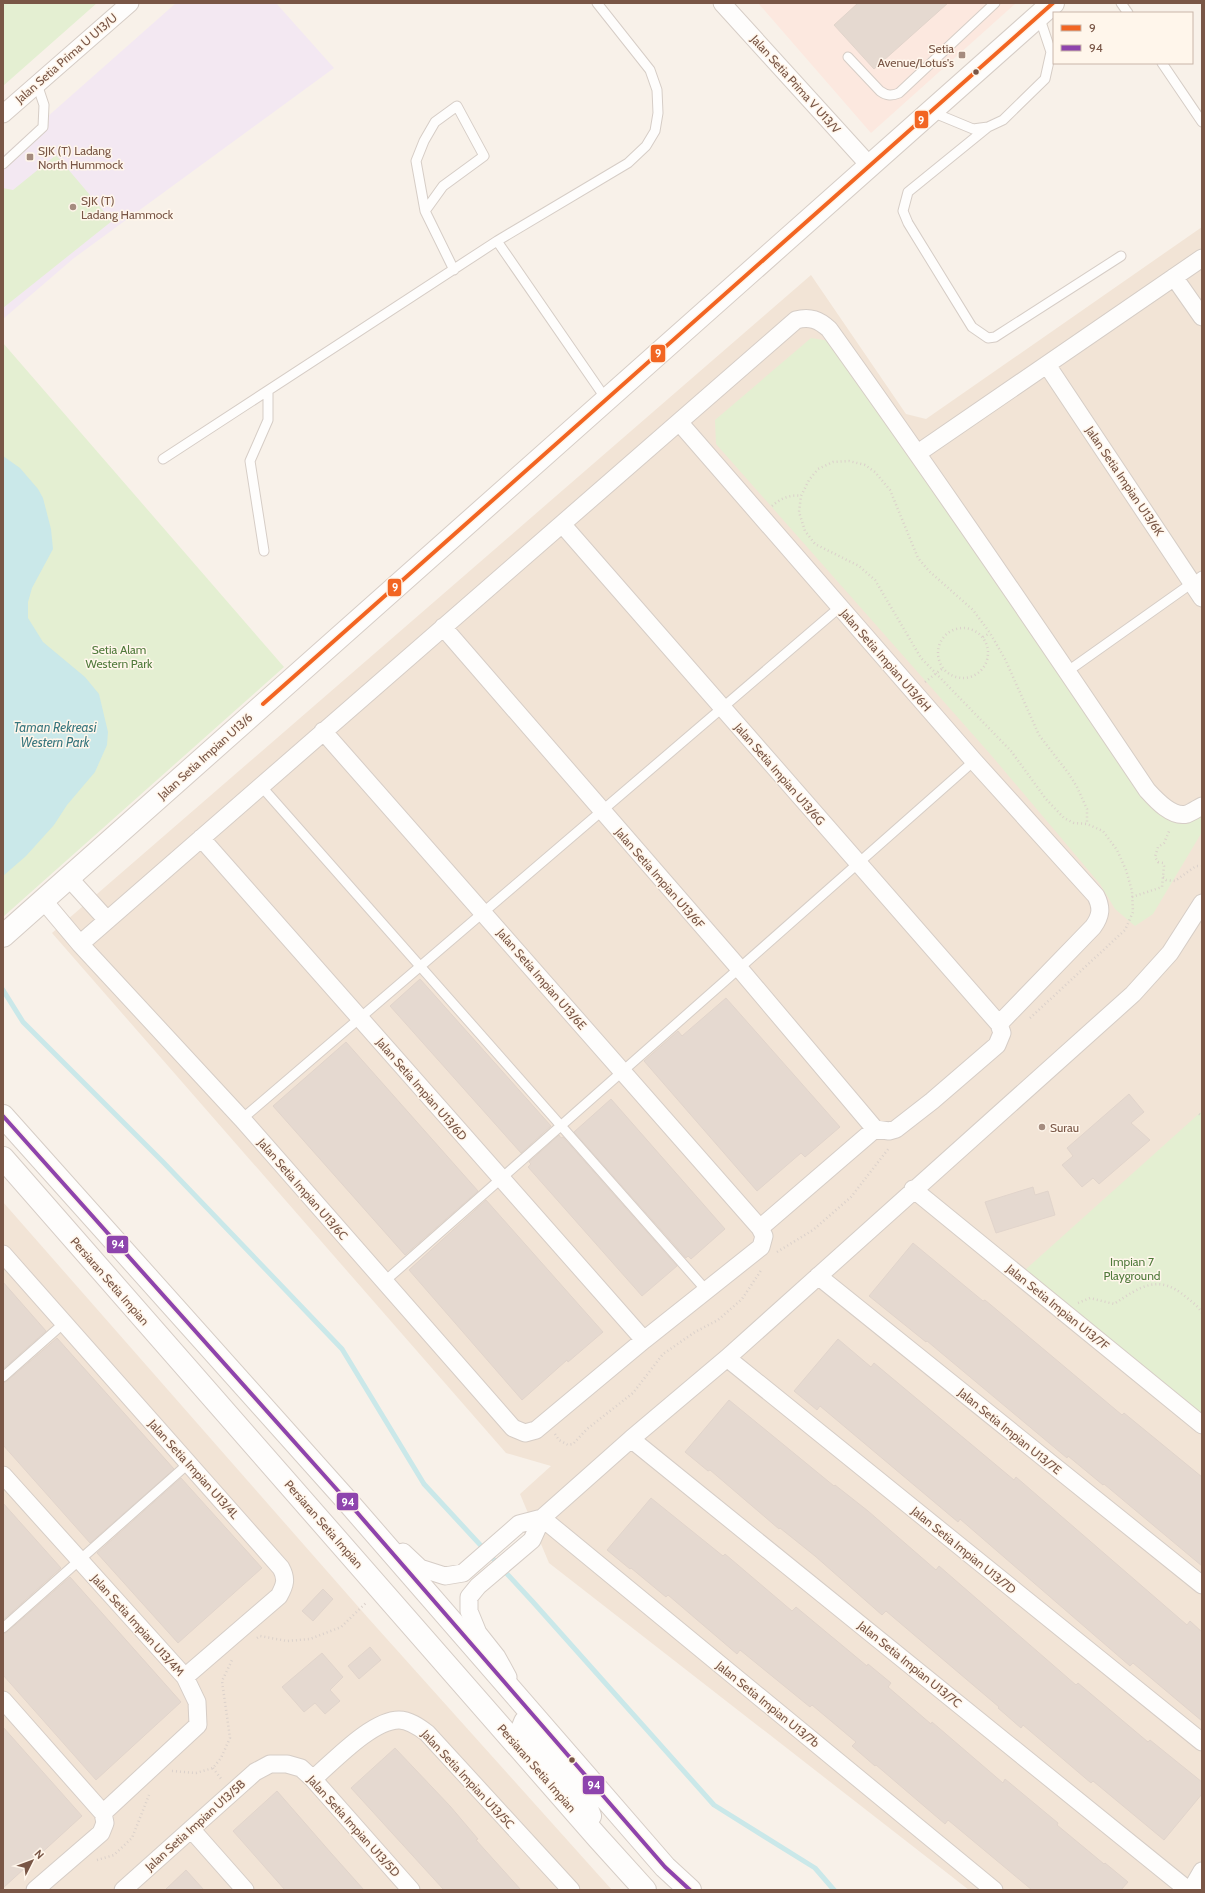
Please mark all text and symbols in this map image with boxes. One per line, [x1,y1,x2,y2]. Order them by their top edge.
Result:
street label: Jalan Setia Prima U U13/U [11,10,120,107]
legend [1053,12,1193,64]
text: 9 [1089,20,1096,35]
street label: Jalan Setia Prima V U13/V [747,31,845,137]
text: 94 [1089,40,1103,55]
place label: Setia Avenue/Lotus's [877,41,954,70]
marker: Setia Avenue/Lotus's [957,50,967,60]
unlabelled marker [971,67,981,77]
line badge: 9 [914,110,929,129]
text: 9 [918,113,924,127]
place label: SJK (T) Ladang North Hummock [38,143,124,172]
marker: SJK (T) Ladang North Hummock [25,152,35,162]
place label: SJK (T) Ladang Hammock [81,193,174,222]
marker: SJK (T) Ladang Hammock [68,202,78,212]
line badge: 9 [650,344,666,363]
text: 9 [655,346,661,360]
street label: Jalan Setia Impian U13/6K [1082,422,1167,539]
line badge: 9 [387,578,402,597]
text: 9 [392,580,398,594]
street label: Jalan Setia Impian U13/6H [837,605,935,714]
park label: Setia Alam Western Park [86,642,153,671]
street label: Jalan Setia Impian U13/6 [154,709,256,803]
water label: Taman Rekreasi Western Park [14,719,97,750]
street label: Jalan Setia Impian U13/6G [731,719,828,828]
street label: Jalan Setia Impian U13/6F [612,824,708,932]
street label: Jalan Setia Impian U13/6E [493,925,590,1033]
street label: Jalan Setia Impian U13/6D [373,1034,471,1144]
place label: Surau [1050,1120,1079,1135]
marker: Surau [1037,1122,1047,1132]
street label: Jalan Setia Impian U13/6C [254,1134,351,1243]
street label: Persiaran Setia Impian [68,1234,153,1328]
line badge: 94 [106,1235,129,1254]
text: 94 [111,1237,125,1251]
park label: Impian 7 Playground [1103,1254,1161,1283]
street label: Jalan Setia Impian U13/7F [1003,1260,1113,1354]
street label: Jalan Setia Impian U13/7E [955,1384,1065,1477]
street label: Jalan Setia Impian U13/4L [145,1416,242,1522]
street label: Persiaran Setia Impian [282,1477,367,1571]
line badge: 94 [336,1492,359,1511]
text: 94 [341,1495,355,1509]
street label: Jalan Setia Impian U13/7D [908,1502,1020,1597]
street label: Jalan Setia Impian U13/4M [88,1570,188,1679]
street label: Jalan Setia Impian U13/7C [854,1617,965,1710]
street label: Jalan Setia Impian U13/7b [713,1657,823,1750]
street label: Persiaran Setia Impian [495,1721,580,1815]
street label: Jalan Setia Impian U13/5C [418,1726,518,1832]
unlabelled marker [567,1755,577,1765]
street label: Jalan Setia Impian U13/5D [304,1772,404,1880]
line badge: 94 [582,1775,605,1795]
street label: Jalan Setia Impian U13/5B [141,1776,248,1875]
text: 94 [587,1778,601,1792]
north arrow [12,1841,52,1881]
text: N [32,1847,47,1862]

